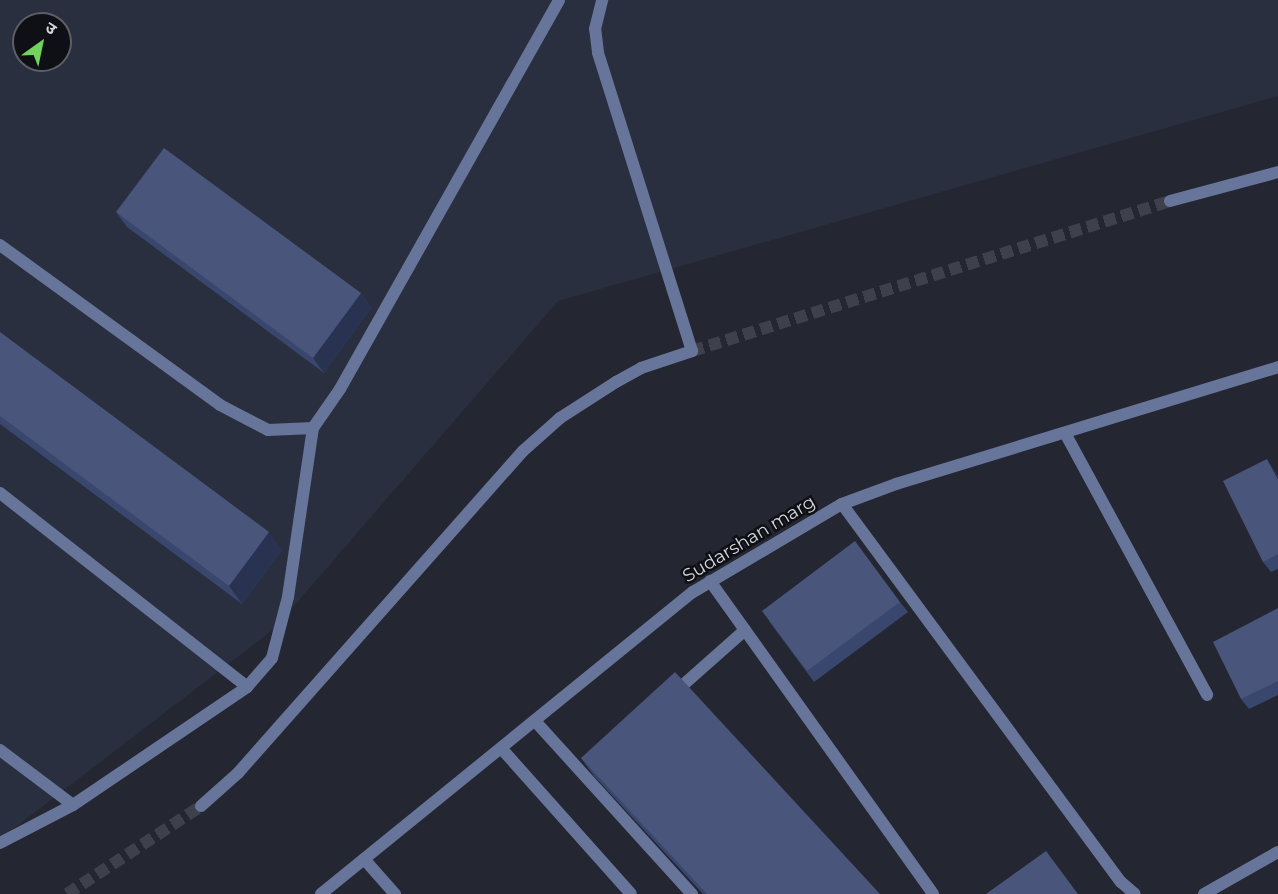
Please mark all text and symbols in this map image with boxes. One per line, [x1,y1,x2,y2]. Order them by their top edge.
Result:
north arrow [12,12,72,72]
text: उ [42,18,60,39]
street label: Sudarshan marg [679,491,819,587]

